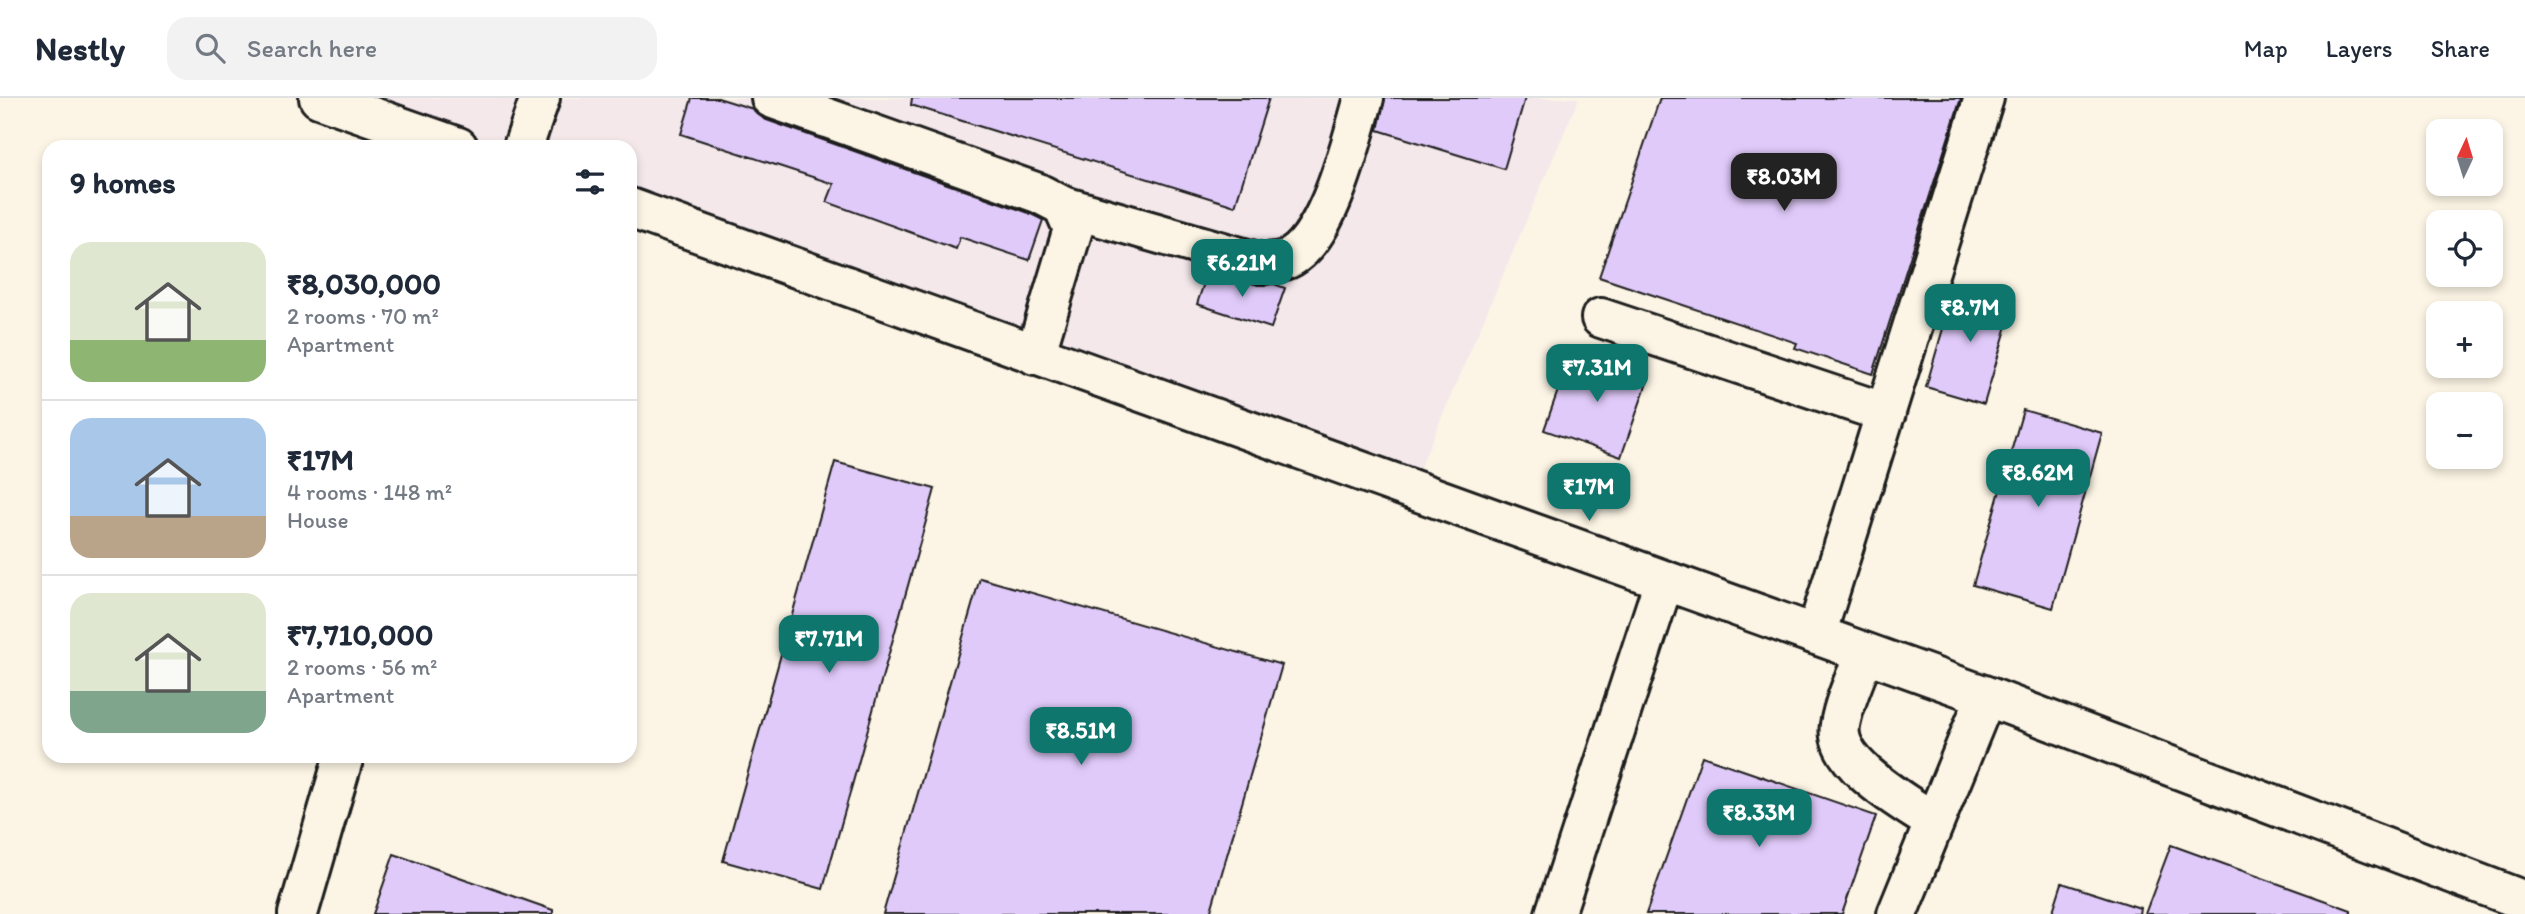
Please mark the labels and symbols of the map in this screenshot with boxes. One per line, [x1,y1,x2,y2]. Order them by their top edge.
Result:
north arrow [2426,119,2502,196]
pin: ₹8.03M [1727,153,1841,213]
pin: ₹6.21M [1185,240,1299,299]
pin: ₹8.7M [1921,285,2019,344]
pin: ₹7.31M [1540,344,1654,404]
pin: ₹8.62M [1981,450,2095,509]
pin: ₹17M [1548,464,1630,523]
pin: ₹7.71M [772,616,886,675]
pin: ₹8.51M [1024,708,1138,767]
pin: ₹8.33M [1702,790,1816,849]

